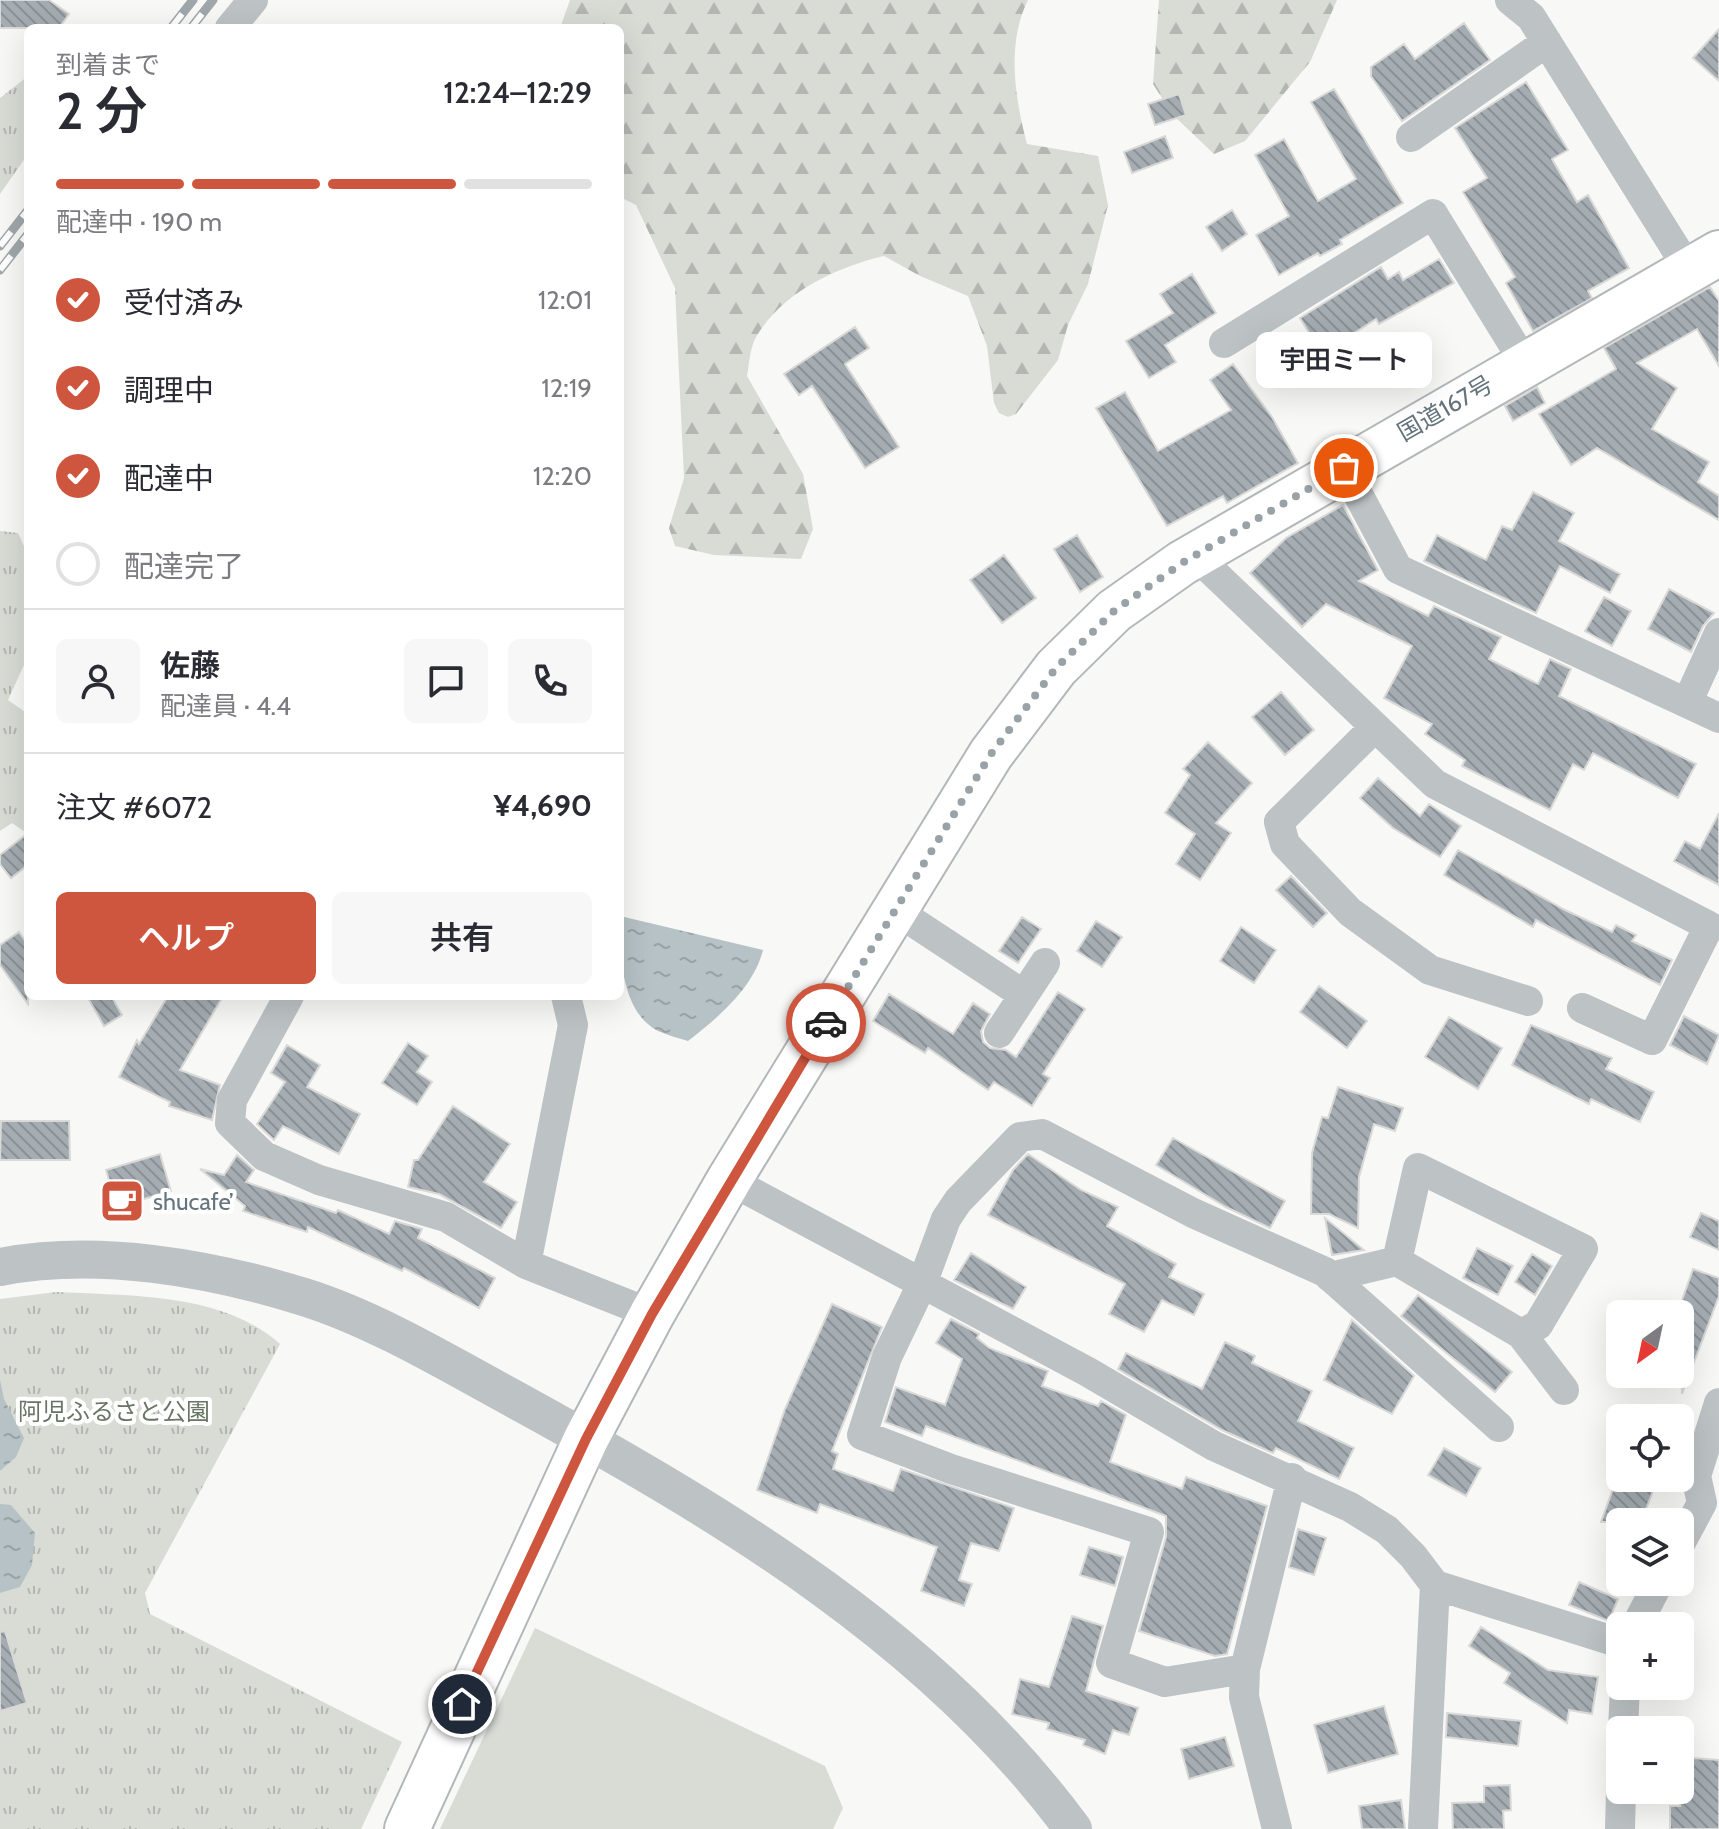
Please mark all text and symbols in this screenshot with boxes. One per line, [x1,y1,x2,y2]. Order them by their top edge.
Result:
text: 到着まで [56,49,160,81]
text: 12:24–12:29 [443,74,592,111]
text: 2 分 [56,79,147,142]
text: 配達中 · 190 m [56,206,222,238]
icon: check [56,278,100,322]
text: 受付済み [124,284,244,321]
text: 12:01 [538,284,592,316]
callout: 宇田ミート [1256,332,1432,388]
text: 宇田ミート [1279,344,1409,376]
icon: check [56,366,100,410]
street label: 国道167号 [1392,369,1498,447]
text: 調理中 [124,372,214,409]
text: 12:19 [541,372,592,404]
pin [1310,434,1378,502]
icon: bag [1322,446,1366,490]
icon: check [56,454,100,498]
text: 配達中 [124,460,214,497]
text: 12:20 [533,460,592,492]
text: 配達完了 [124,548,244,585]
button: person [56,639,140,723]
button: chat [404,639,488,723]
button: phone [508,639,592,723]
text: 佐藤 [160,647,220,684]
text: 配達員 · 4.4 [160,690,291,722]
text: ¥4,690 [493,787,592,824]
text: 注文 #6072 [56,789,212,826]
button: ヘルプ [56,892,316,984]
button: 共有 [332,892,592,984]
courier [786,983,866,1063]
icon: car [804,1001,848,1045]
cafe icon: shucafe’ [98,1177,146,1225]
place label: shucafe’ [153,1187,234,1216]
north arrow [1606,1300,1694,1388]
map controls [1606,1300,1694,1804]
park label: 阿児ふるさと公園 [18,1397,210,1426]
button: locate [1606,1404,1694,1492]
button: layers [1606,1508,1694,1596]
button: + [1606,1612,1694,1700]
pin [428,1670,496,1738]
icon: home [440,1682,484,1726]
button: − [1606,1716,1694,1804]

